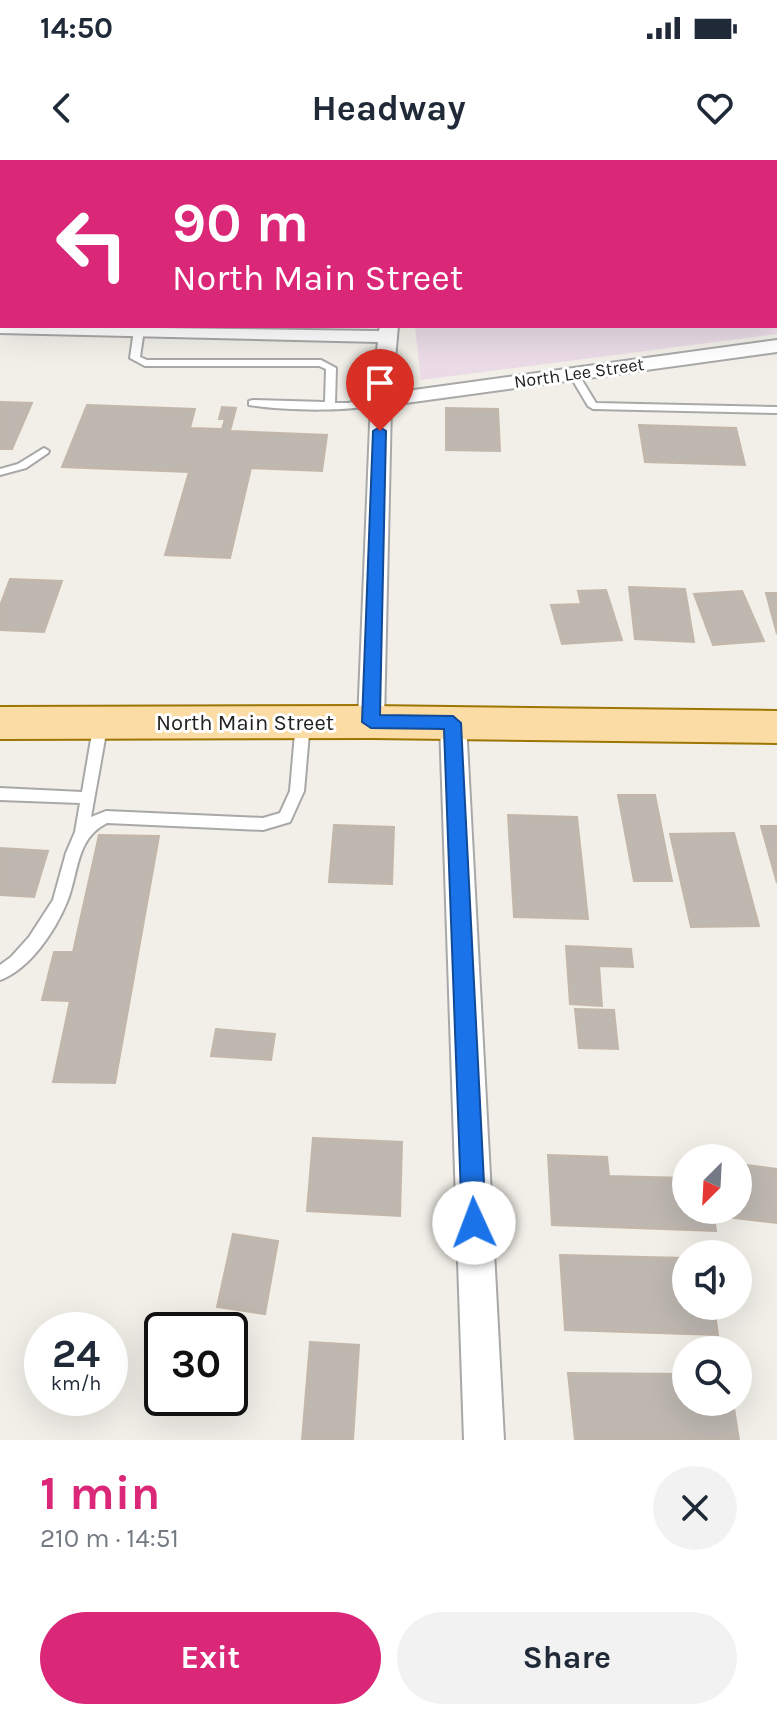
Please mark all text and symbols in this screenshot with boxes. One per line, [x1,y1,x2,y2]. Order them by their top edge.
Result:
text: 14:50 [40,10,113,46]
icon: back [40,86,84,130]
icon: heart [693,86,737,130]
text: Headway [311,87,466,129]
text: 90 m [172,190,309,255]
icon: left [40,192,144,296]
text: North Main Street [172,257,463,299]
pin [346,349,414,431]
street label: North Lee Street [513,353,646,393]
icon: arrive [358,361,402,405]
street label: North Main Street [156,710,334,736]
north arrow [672,1144,752,1224]
map controls [672,1144,752,1416]
position arrow [432,1181,516,1265]
button: sound [672,1240,752,1320]
speed limit sign: 30 [144,1312,248,1416]
text: 24 [52,1330,100,1377]
button: search [672,1336,752,1416]
text: km/h [51,1372,101,1395]
text: 1 min [40,1465,160,1521]
button: close [653,1466,737,1550]
text: 210 m · 14:51 [40,1523,179,1554]
button: Exit [40,1612,381,1704]
button: Share [397,1612,737,1704]

